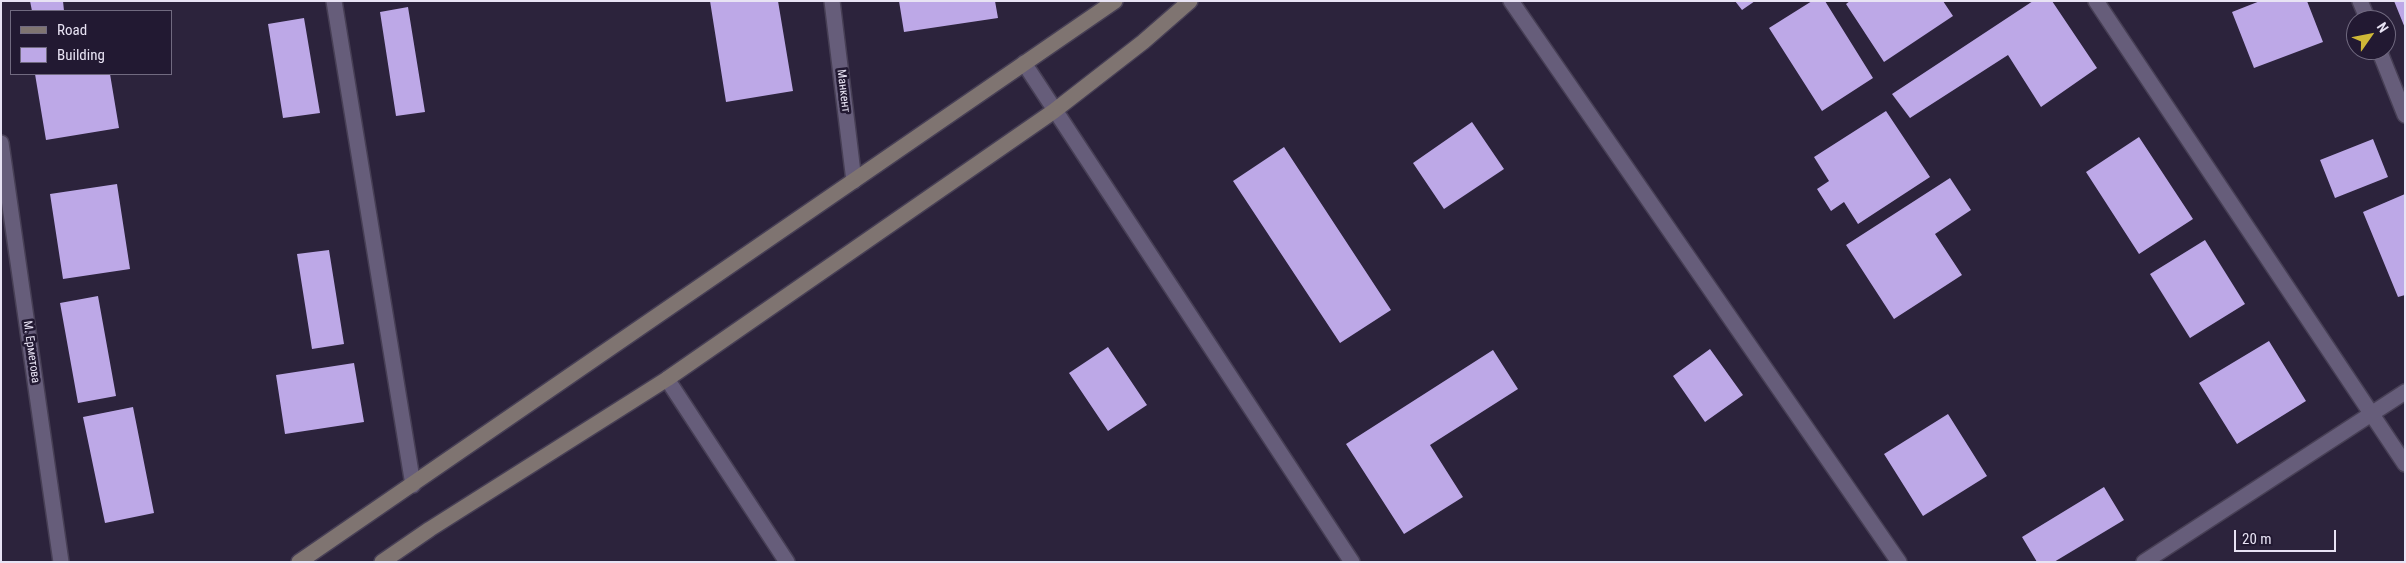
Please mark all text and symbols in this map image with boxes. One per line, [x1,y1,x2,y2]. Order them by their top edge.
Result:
legend [10,10,172,75]
north arrow [2346,10,2396,60]
text: N [2374,19,2392,35]
text: Road [57,21,87,39]
text: Building [57,46,105,64]
street label: Манкент [833,69,853,113]
street label: М. Ерметова [19,320,43,384]
scale bar [2236,520,2338,552]
text: 20 m [2242,530,2272,548]

